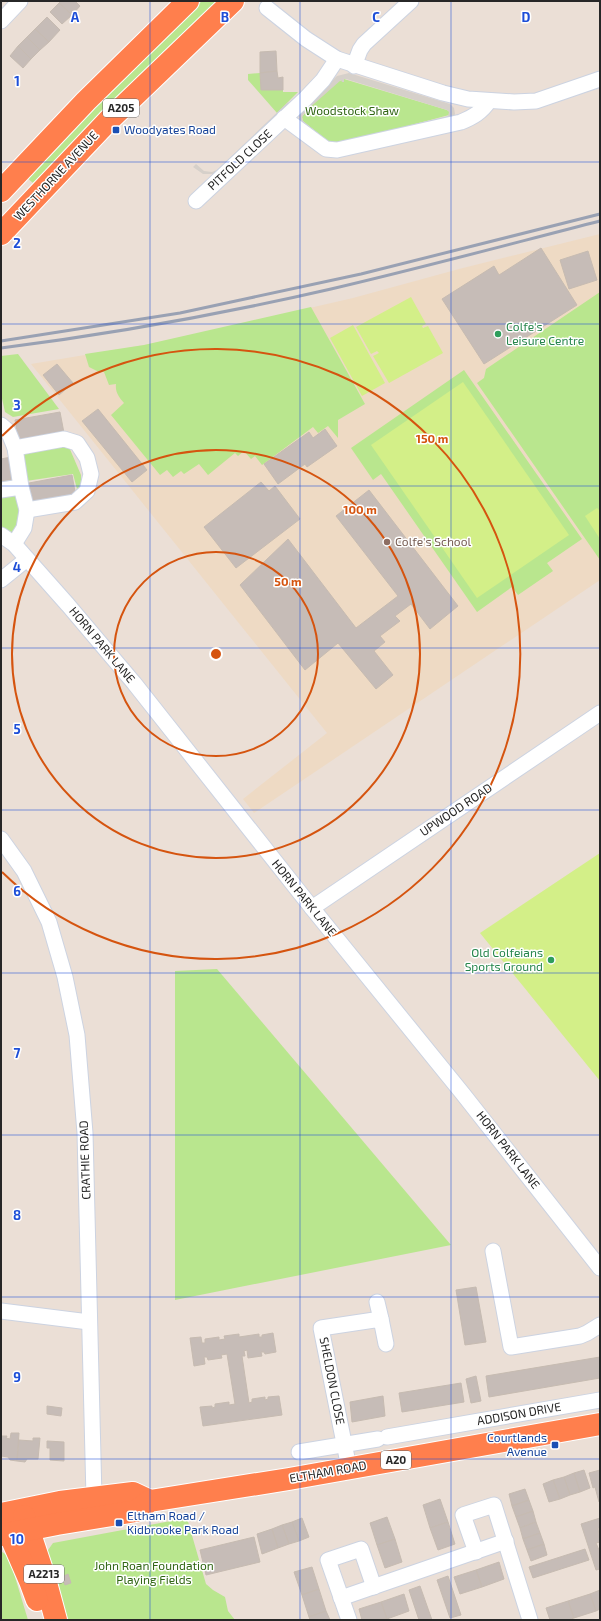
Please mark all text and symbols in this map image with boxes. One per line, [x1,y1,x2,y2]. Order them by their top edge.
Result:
text: A [71,9,80,25]
text: B [221,9,229,25]
text: C [372,9,380,25]
text: D [522,9,531,25]
text: 1 [14,73,20,89]
road number: A205 [103,99,139,117]
park label: Woodstock Shaw [305,103,399,117]
place label: Woodyates Road [124,122,216,136]
marker: Woodyates Road [111,125,121,135]
street label: PITFOLD CLOSE [204,126,275,193]
street label: WESTHORNE AVENUE [10,128,100,223]
text: 2 [13,235,21,251]
place label: Colfe's Leisure Centre [506,319,584,347]
marker: Colfe's Leisure Centre [493,329,503,339]
text: 3 [13,397,21,413]
text: 150 m [416,431,448,445]
text: 100 m [343,502,377,516]
place label: Colfe's School [395,534,471,548]
marker: Colfe's School [382,537,392,547]
text: 4 [13,559,21,575]
text: 50 m [274,574,302,588]
street label: HORN PARK LANE [67,604,139,685]
centre of rings [209,647,223,661]
text: 5 [13,721,21,737]
street label: UPWOOD ROAD [417,780,494,838]
street label: HORN PARK LANE [270,856,340,939]
text: 6 [13,883,21,899]
place label: Old Colfeians Sports Ground [465,945,543,973]
marker: Old Colfeians Sports Ground [546,955,556,965]
text: 7 [14,1045,21,1061]
street label: HORN PARK LANE [474,1108,544,1191]
street label: CRATHIE ROAD [76,1120,92,1200]
text: 8 [13,1207,21,1223]
street label: SHELDON CLOSE [318,1336,348,1426]
text: 9 [13,1369,21,1385]
street label: ADDISON DRIVE [476,1399,562,1427]
place label: Courtlands Avenue [487,1430,547,1458]
marker: Courtlands Avenue [550,1440,560,1450]
road number: A20 [381,1451,411,1469]
street label: ELTHAM ROAD [288,1457,368,1485]
place label: Eltham Road / Kidbrooke Park Road [127,1508,239,1536]
marker: Eltham Road / Kidbrooke Park Road [114,1518,124,1528]
text: 10 [10,1531,24,1547]
park label: John Roan Foundation Playing Fields [94,1558,214,1586]
road number: A2213 [24,1565,64,1583]

